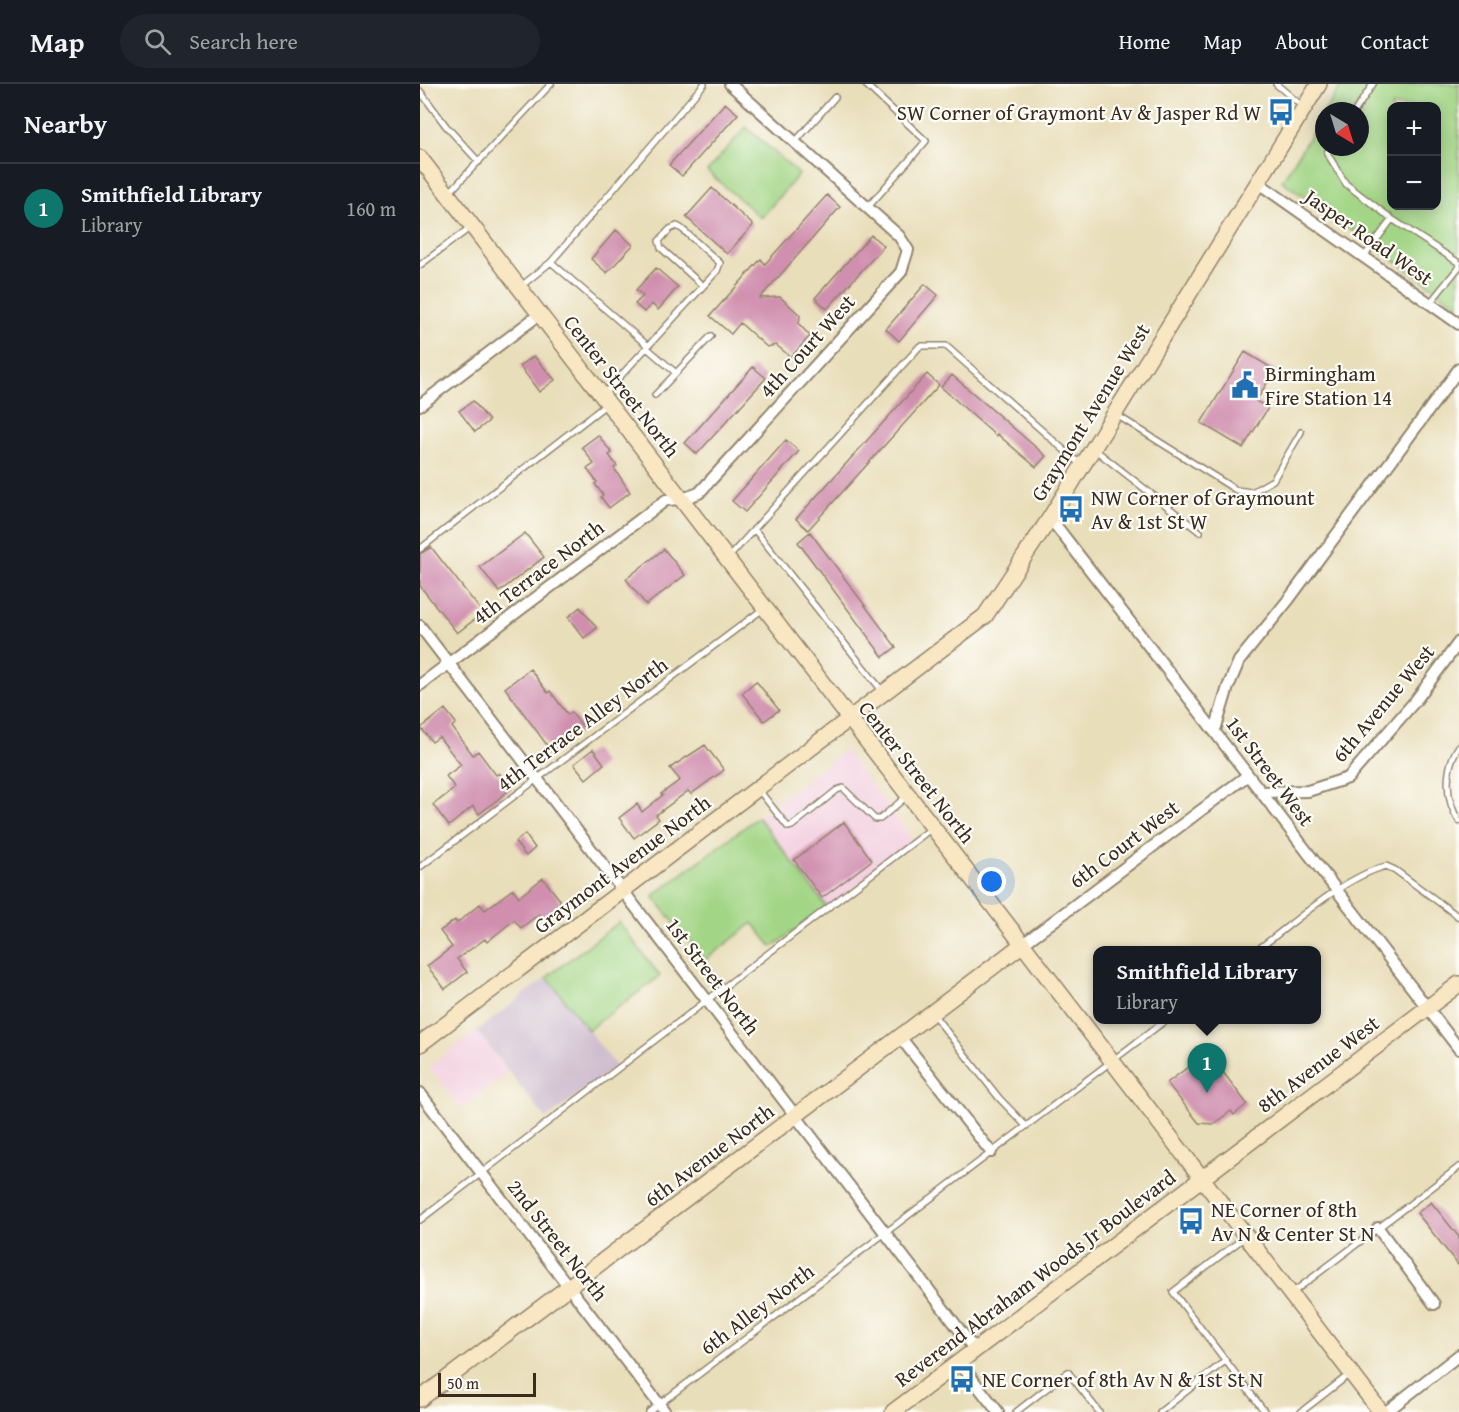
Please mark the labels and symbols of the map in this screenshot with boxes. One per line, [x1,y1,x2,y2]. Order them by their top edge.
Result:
place label: SW Corner of Graymont Av & Jasper Rd W [897,97,1261,128]
bus stop icon: SW Corner of Graymont Av & Jasper Rd W [1266,97,1296,127]
north arrow [1315,102,1369,156]
street label: Jasper Road West [1296,179,1440,293]
street label: 4th Court West [752,287,863,405]
street label: Center Street North [556,308,688,464]
street label: Graymont Avenue West [1023,316,1158,507]
place label: Birmingham Fire Station 14 [1265,358,1392,413]
public building icon: Birmingham Fire Station 14 [1230,370,1260,400]
place label: NW Corner of Graymount Av & 1st St W [1091,482,1315,537]
bus stop icon: NW Corner of Graymount Av & 1st St W [1056,494,1086,524]
street label: 4th Terrace North [466,512,611,632]
street label: 6th Avenue West [1324,637,1442,769]
street label: 4th Terrace Alley North [490,649,674,799]
street label: Center Street North [851,694,983,850]
street label: 1st Street West [1218,709,1322,833]
street label: Graymont Avenue North [527,787,717,941]
street label: 6th Court West [1062,792,1186,896]
your location [977,867,1006,896]
street label: 1st Street North [658,911,768,1042]
street label: 8th Avenue West [1250,1007,1386,1120]
pin: 1 [1188,1044,1226,1093]
street label: 6th Avenue North [638,1096,781,1214]
street label: Reverend Abraham Woods Jr Boulevard [888,1161,1183,1394]
street label: 2nd Street North [500,1172,616,1308]
place label: NE Corner of 8th Av N & Center St N [1211,1194,1375,1249]
bus stop icon: NE Corner of 8th Av N & Center St N [1176,1206,1206,1236]
street label: 6th Alley North [693,1256,821,1362]
bus stop icon: NE Corner of 8th Av N & 1st St N [947,1364,977,1394]
place label: NE Corner of 8th Av N & 1st St N [982,1364,1263,1395]
scale bar [438,1370,536,1398]

